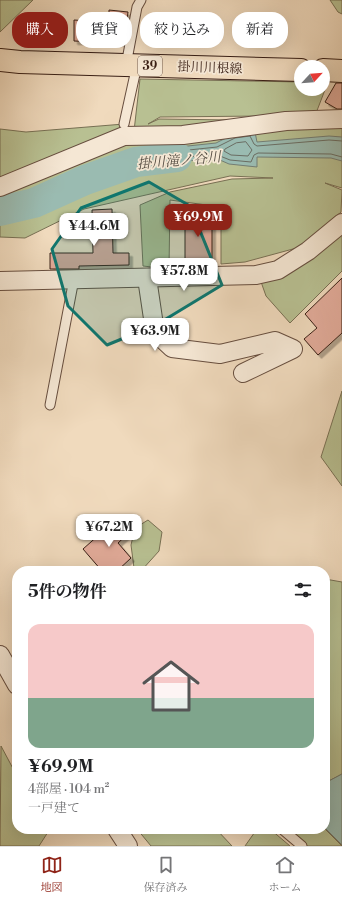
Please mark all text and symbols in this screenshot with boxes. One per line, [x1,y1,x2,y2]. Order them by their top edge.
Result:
chip: 購入 [12,12,68,48]
chip: 賃貸 [76,12,132,48]
chip: 絞り込み [140,12,224,48]
chip: 新着 [232,12,288,48]
road number: 39 [138,56,162,76]
street label: 掛川川根線 [177,59,243,77]
north arrow [294,60,330,96]
map controls [294,60,330,96]
water label: 掛川滝ノ谷川 [136,148,224,174]
pin: ¥69.9M [165,204,231,238]
text: ¥69.9M [173,209,223,225]
pin: ¥44.6M [61,213,127,247]
text: ¥44.6M [68,218,120,234]
pin: ¥57.8M [151,258,217,292]
text: ¥57.8M [160,263,208,279]
pin: ¥63.9M [122,318,188,352]
text: ¥63.9M [130,323,180,339]
pin: ¥67.2M [76,514,142,548]
text: ¥67.2M [85,519,133,535]
icon: filters [292,579,314,601]
text: 5件の物件 [28,581,107,603]
icon: home [135,650,207,722]
text: ¥69.9M [28,756,94,778]
text: 4部屋 · 104 m² [28,781,109,797]
text: 一戸建て [28,800,80,816]
tab: 地図 [41,854,63,895]
tab: 保存済み [144,854,188,895]
tab: ホーム [269,854,302,895]

